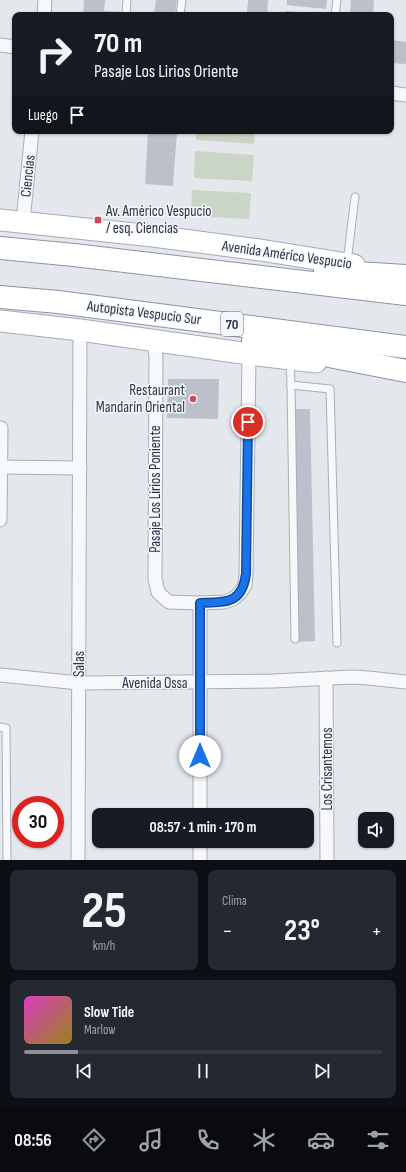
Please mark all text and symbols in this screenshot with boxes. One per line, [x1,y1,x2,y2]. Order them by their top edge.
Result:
text: 70 m [94,27,142,60]
icon: right [28,28,80,80]
text: Pasaje Los Lirios Oriente [94,61,239,82]
icon: arrive [66,104,88,126]
text: Luego [28,106,58,125]
street label: Ciencias [16,154,40,198]
place label: Av. Américo Vespucio / esq. Ciencias [105,202,212,238]
marker: Av. Américo Vespucio / esq. Ciencias [93,215,103,225]
street label: Avenida Américo Vespucio [220,236,353,274]
street label: Autopista Vespucio Sur [85,296,203,330]
road number: 70 [221,312,243,336]
place label: Restaurant Mandarín Oriental [96,381,185,417]
marker: Restaurant Mandarín Oriental [188,394,198,404]
pin [231,405,265,439]
icon: arrive [237,411,259,433]
street label: Pasaje Los Lirios Poniente [146,425,165,553]
street label: Salas [70,651,89,677]
street label: Avenida Ossa [121,674,188,693]
street label: Los Crisantemos [318,727,337,811]
position arrow [179,735,221,777]
speed limit sign: 30 [12,796,64,848]
map controls [358,812,394,848]
button: sound [358,812,394,848]
text: 08:57 · 1 min · 170 m [150,818,256,837]
text: 25 [81,880,127,943]
text: Clima [222,893,247,909]
text: 23° [284,913,320,949]
text: − [222,918,233,945]
text: + [371,918,382,945]
text: km/h [93,938,115,954]
text: Slow Tide [84,1003,134,1022]
text: Marlow [84,1022,116,1038]
icon: previous [73,1060,95,1082]
icon: pause [192,1060,214,1082]
icon: next [311,1060,333,1082]
icon: directions [80,1126,108,1154]
icon: music [137,1126,165,1154]
icon: phone [194,1126,222,1154]
icon: climate [250,1126,278,1154]
icon: car [307,1126,335,1154]
icon: filters [364,1126,392,1154]
text: 08:56 [14,1130,52,1151]

